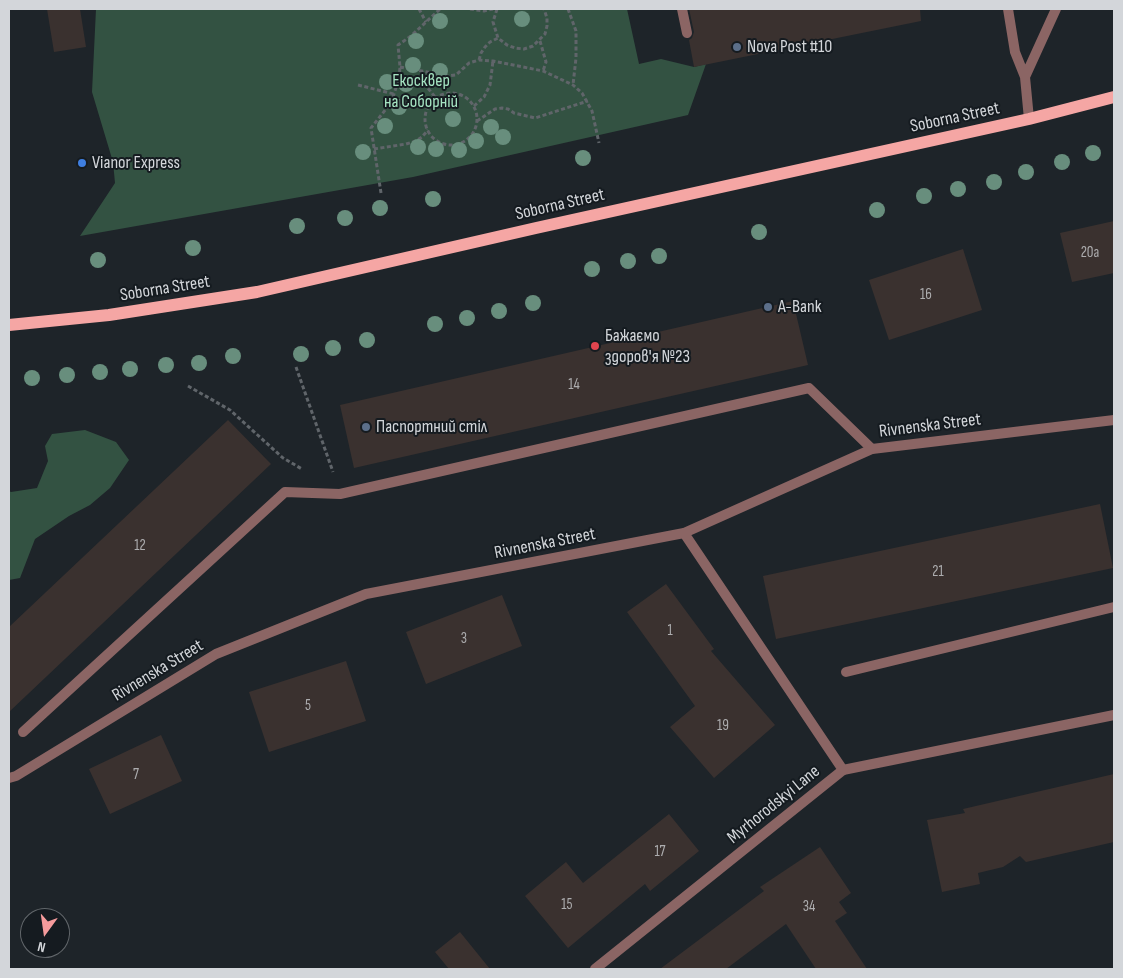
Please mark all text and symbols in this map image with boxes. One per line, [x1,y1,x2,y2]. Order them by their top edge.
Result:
place label: Nova Post #10 [747,36,832,58]
marker: Nova Post #10 [731,41,743,53]
park label: Екосквер на Соборній [384,70,458,112]
street label: Soborna Street [908,98,1002,138]
place label: Vianor Express [92,152,180,174]
marker: Vianor Express [76,157,88,169]
street label: Soborna Street [513,184,607,226]
house number: 20а [1081,244,1099,262]
street label: Soborna Street [118,271,212,307]
house number: 16 [920,286,932,304]
place label: A-Bank [778,296,822,318]
marker: A-Bank [762,301,774,313]
place label: Бажаємо здоров'я №23 [605,325,690,368]
marker: Бажаємо здоров'я №23 [589,340,601,352]
house number: 14 [568,376,580,394]
street label: Rivnenska Street [878,409,982,443]
place label: Паспортний стіл [376,416,487,438]
marker: Паспортний стіл [360,421,372,433]
street label: Rivnenska Street [493,524,597,564]
house number: 12 [134,537,146,555]
house number: 21 [932,563,944,581]
house number: 1 [667,622,673,640]
house number: 3 [461,630,467,648]
street label: Rivnenska Street [109,635,207,707]
house number: 5 [305,697,311,715]
house number: 19 [717,717,729,735]
street label: Myrhorodskyi Lane [723,761,825,849]
house number: 7 [133,766,139,784]
house number: 17 [654,843,666,861]
house number: 15 [561,896,573,914]
house number: 34 [803,898,815,916]
north arrow [20,908,70,958]
text: N [36,938,47,956]

